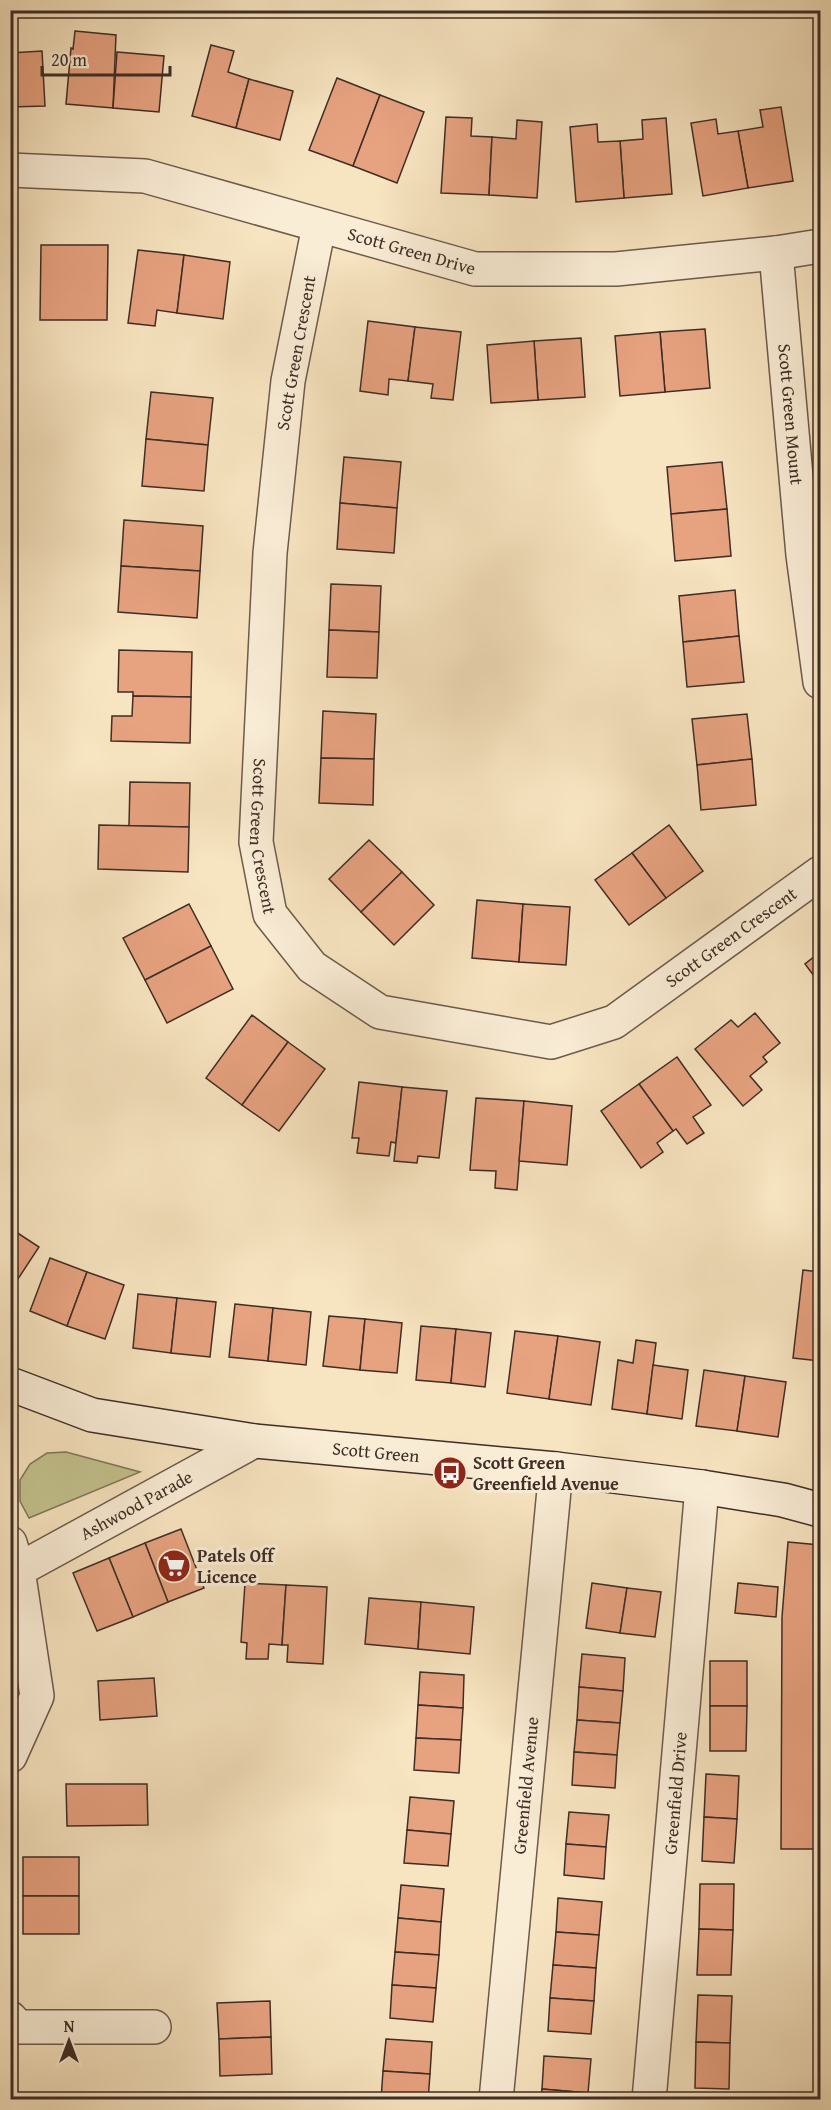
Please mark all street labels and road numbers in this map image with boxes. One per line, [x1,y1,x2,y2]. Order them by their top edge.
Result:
street label: Scott Green Drive [345,220,479,281]
street label: Scott Green Crescent [269,273,323,432]
street label: Scott Green Mount [771,343,811,487]
street label: Scott Green Crescent [243,758,284,917]
street label: Scott Green Crescent [659,880,803,994]
street label: Scott Green [331,1434,421,1469]
street label: Ashwood Parade [75,1463,197,1547]
street label: Greenfield Avenue [505,1715,545,1855]
street label: Greenfield Drive [656,1731,694,1856]

